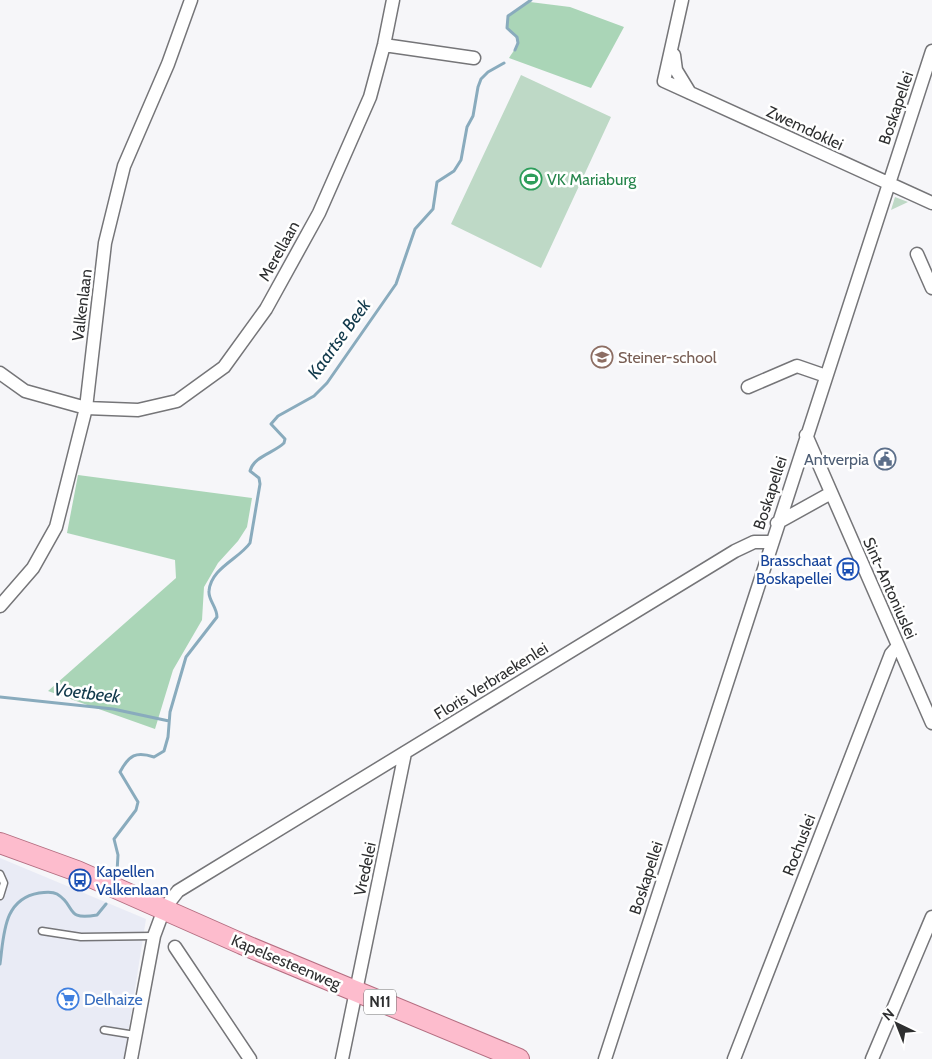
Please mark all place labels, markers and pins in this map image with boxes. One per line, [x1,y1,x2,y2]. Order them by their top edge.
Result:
sports icon: VK Mariaburg [519,167,543,191]
place label: VK Mariaburg [547,170,637,189]
school or university icon: Steiner-school [590,345,614,369]
place label: Steiner-school [618,348,717,367]
public building icon: Antverpia [873,447,897,471]
place label: Antverpia [804,450,869,469]
place label: Brasschaat Boskapellei [756,551,833,588]
bus stop icon: Brasschaat Boskapellei [836,557,860,581]
place label: Kapellen Valkenlaan [96,862,169,899]
bus stop icon: Kapellen Valkenlaan [68,868,92,892]
supermarket icon: Delhaize [56,987,80,1011]
place label: Delhaize [84,990,143,1009]

